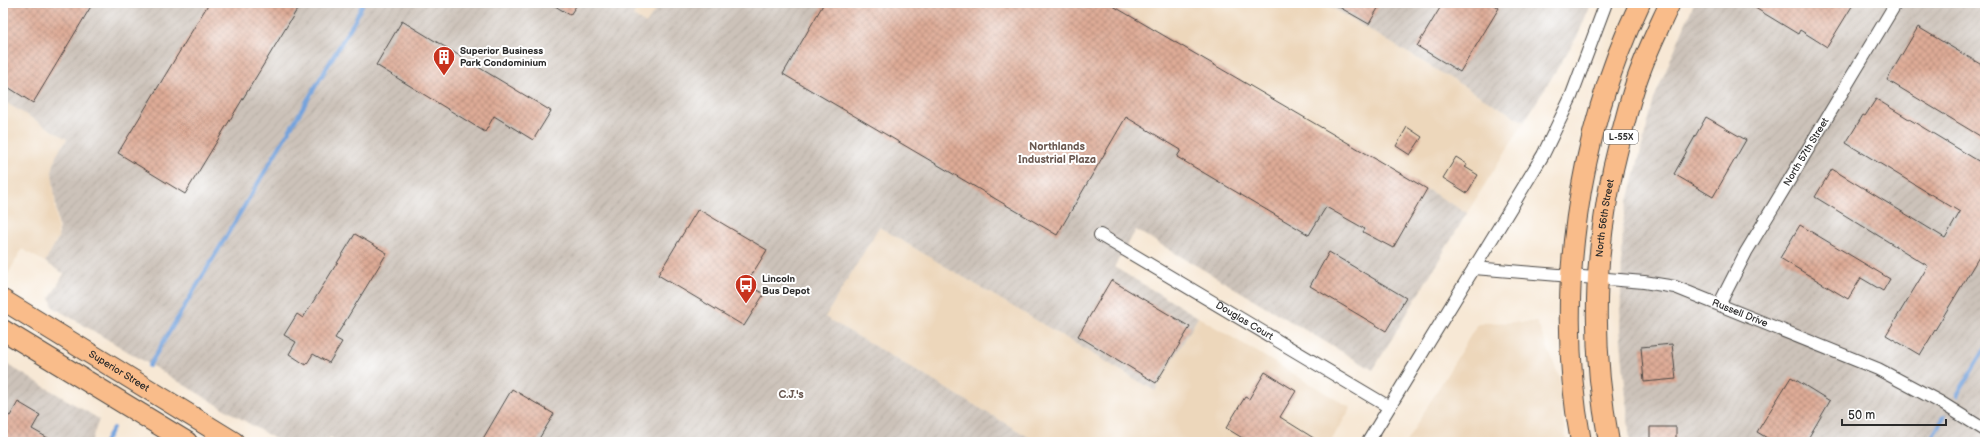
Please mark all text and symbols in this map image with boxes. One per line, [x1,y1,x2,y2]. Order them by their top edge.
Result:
building icon: Superior Business Park Condominium [431,44,457,77]
place label: Superior Business Park Condominium [460,45,547,69]
street label: North 57th Street [1781,116,1831,188]
road number: L-55X [1604,130,1638,144]
district label: Northlands Industrial Plaza [1018,140,1096,166]
street label: North 56th Street [1593,178,1617,258]
bus stop icon: Lincoln Bus Depot [733,272,759,305]
place label: Lincoln Bus Depot [762,273,810,297]
street label: Russell Drive [1710,297,1770,330]
street label: Douglas Court [1213,299,1275,343]
street label: Superior Street [86,348,151,394]
district label: C.J.'s [778,388,804,401]
scale bar [1842,401,1946,427]
text: 50 m [1848,408,1875,423]

